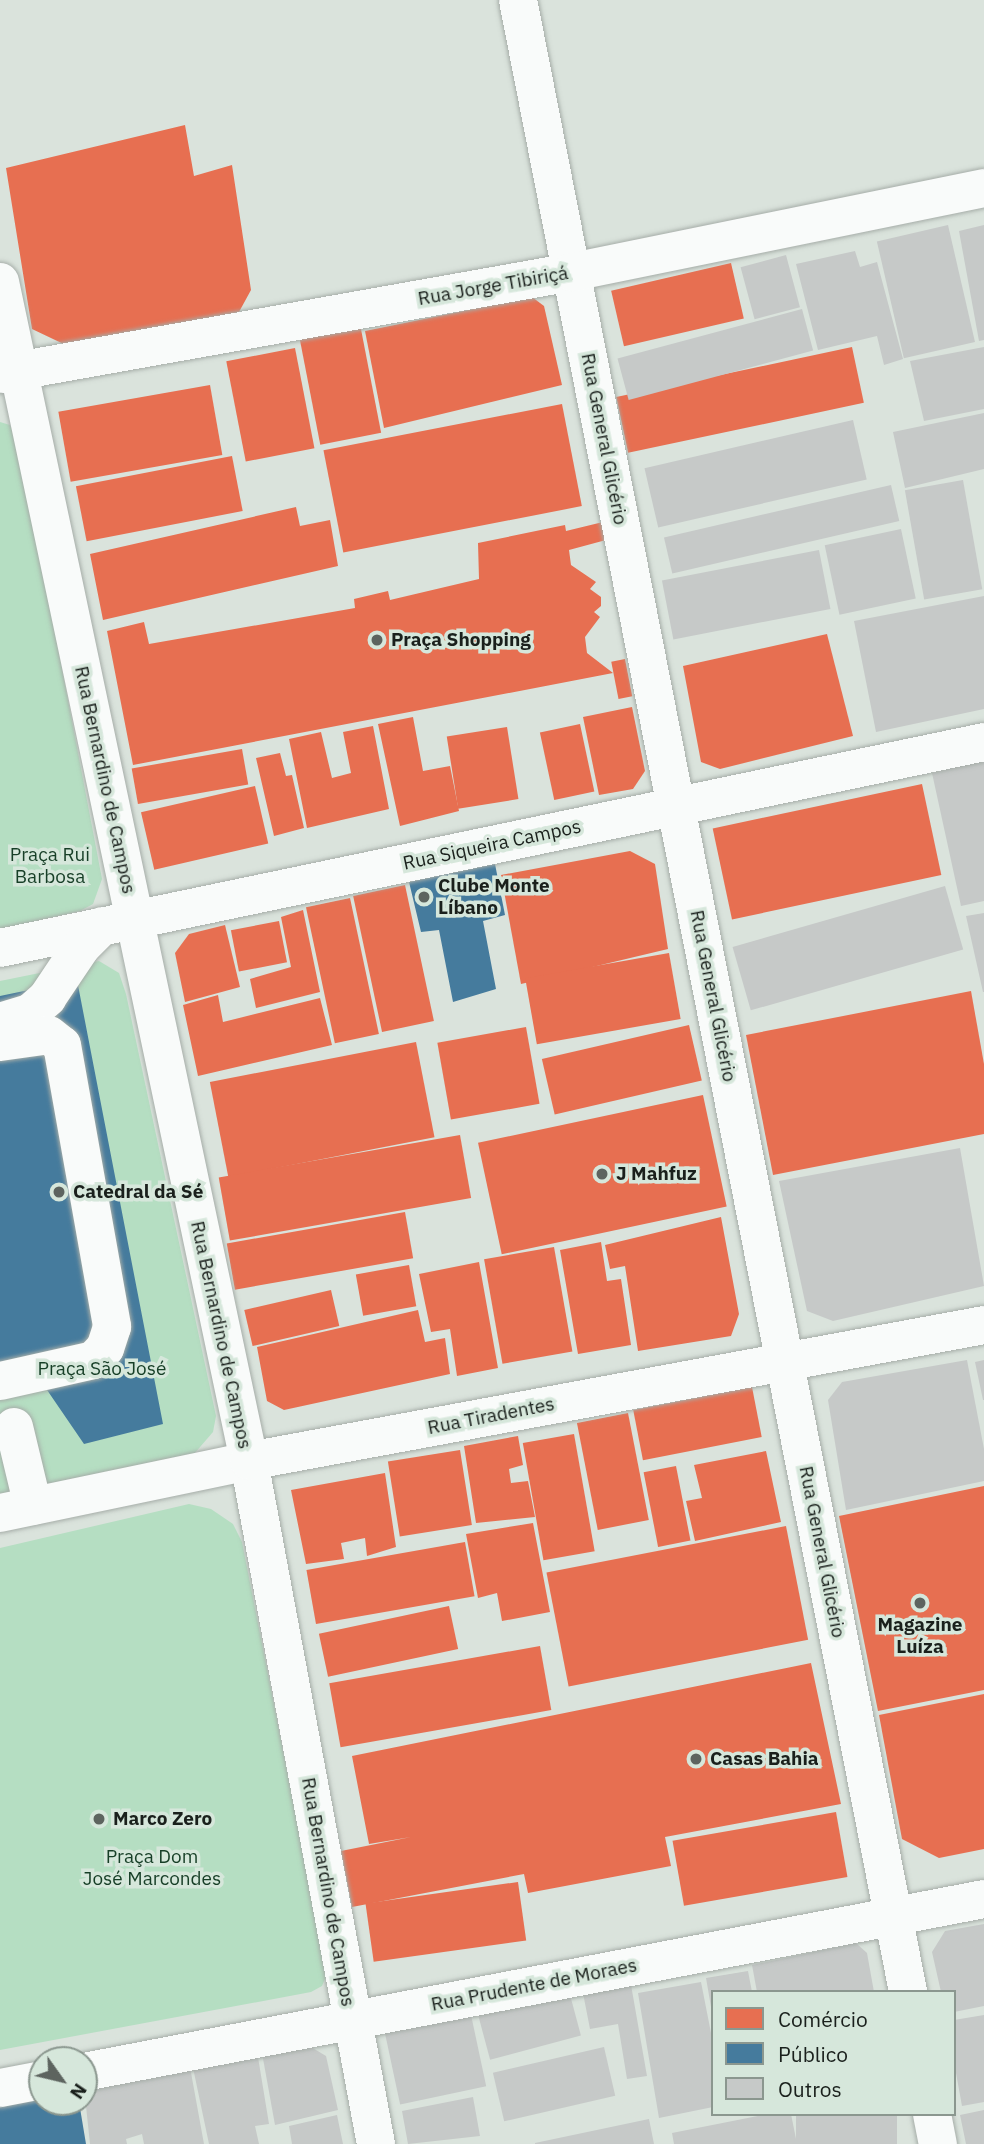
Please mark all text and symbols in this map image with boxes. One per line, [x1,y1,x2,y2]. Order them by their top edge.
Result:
street label: Rua Jorge Tibiriçá [416,262,570,310]
street label: Rua General Glicério [576,351,632,527]
place label: Praça Shopping [391,629,531,651]
marker: Praça Shopping [369,632,385,648]
street label: Rua Bernardino de Campos [70,664,140,896]
street label: Rua Siqueira Campos [401,815,583,875]
park label: Praça Rui Barbosa [10,844,90,888]
place label: Clube Monte Líbano [438,875,550,919]
marker: Clube Monte Líbano [416,889,432,905]
street label: Rua General Glicério [685,908,741,1084]
place label: J Mahfuz [616,1163,697,1185]
marker: J Mahfuz [594,1166,610,1182]
place label: Catedral da Sé [73,1181,203,1203]
marker: Catedral da Sé [51,1184,67,1200]
street label: Rua Bernardino de Campos [186,1219,256,1451]
park label: Praça São José [38,1358,166,1380]
street label: Rua Tiradentes [426,1393,556,1439]
street label: Rua General Glicério [794,1464,850,1640]
marker: Magazine Luíza [912,1595,928,1611]
place label: Magazine Luíza [878,1614,962,1658]
place label: Casas Bahia [710,1748,819,1770]
marker: Casas Bahia [688,1751,704,1767]
street label: Rua Bernardino de Campos [297,1776,359,2008]
place label: Marco Zero [113,1808,212,1830]
marker: Marco Zero [91,1811,107,1827]
park label: Praça Dom José Marcondes [83,1846,221,1890]
street label: Rua Prudente de Moraes [429,1954,639,2016]
legend [711,1990,956,2116]
text: Comércio [778,2005,868,2033]
text: Público [778,2040,848,2068]
north arrow [28,2046,98,2116]
text: Outros [778,2075,842,2103]
text: N [65,2079,93,2104]

